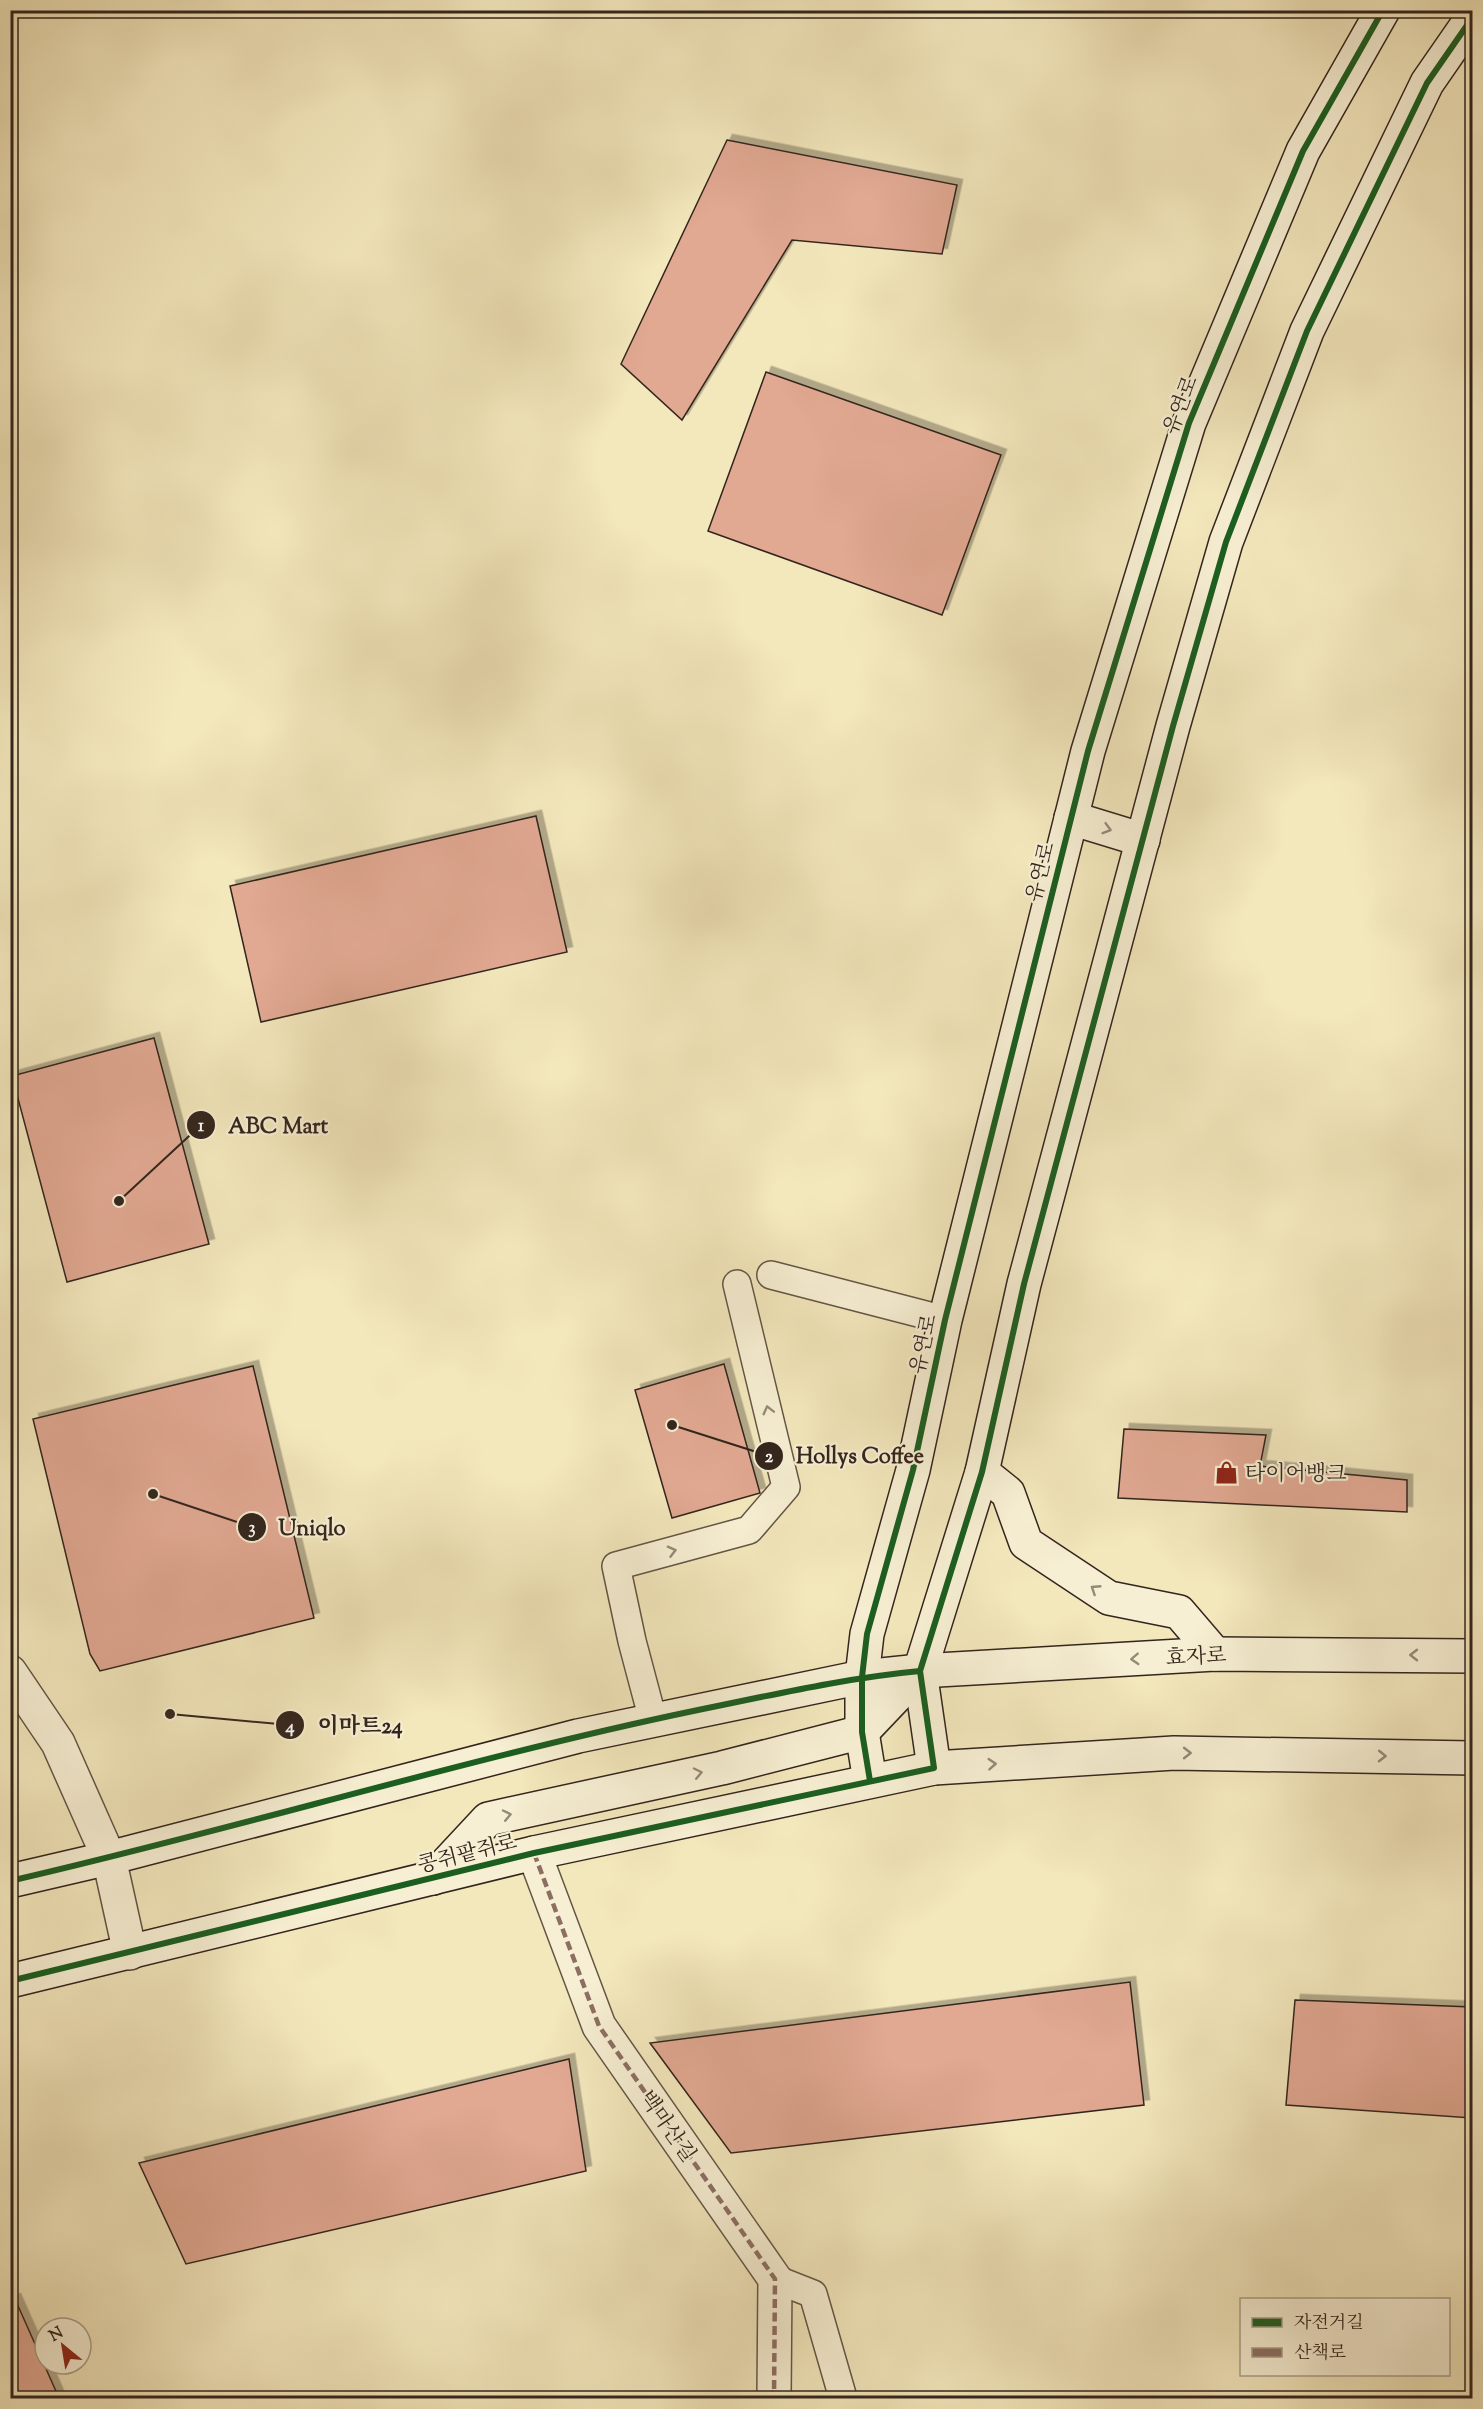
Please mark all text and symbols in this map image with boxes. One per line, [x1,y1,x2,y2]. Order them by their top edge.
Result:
street label: 유연로 [1157,372,1207,440]
one-way arrow [1101,822,1112,834]
street label: 유연로 [1020,839,1064,906]
callout: ABC Mart [186,1105,340,1145]
text: ABC Mart [228,1112,328,1144]
text: 1 [198,1114,205,1140]
street label: 유연로 [904,1312,946,1377]
one-way arrow [762,1405,775,1415]
callout: Hollys Coffee [754,1436,936,1476]
text: Hollys Coffee [796,1442,924,1474]
text: 2 [765,1445,774,1471]
shop icon: 타이어뱅크 [1214,1460,1240,1486]
place label: 타이어뱅크 [1245,1460,1346,1490]
callout: Uniqlo [237,1507,358,1547]
text: Uniqlo [278,1514,346,1546]
text: 3 [248,1516,256,1542]
one-way arrow [667,1546,677,1558]
one-way arrow [1091,1585,1102,1596]
street label: 효자로 [1165,1641,1227,1675]
one-way arrow [1410,1649,1419,1661]
one-way arrow [1131,1653,1140,1666]
callout: 이마트24 [275,1705,415,1745]
text: 이마트24 [317,1712,403,1744]
text: 4 [284,1715,295,1741]
one-way arrow [1182,1747,1191,1759]
one-way arrow [1377,1750,1386,1762]
one-way arrow [987,1758,997,1771]
one-way arrow [692,1768,702,1781]
one-way arrow [502,1809,512,1822]
street label: 콩쥐팥쥐로 [415,1828,520,1882]
street label: 백마산길 [631,2085,702,2169]
legend [1240,2298,1450,2376]
text: 자전거길 [1294,2311,1364,2337]
north arrow [33,2316,93,2376]
text: N [45,2322,68,2348]
text: 산책로 [1294,2341,1346,2367]

